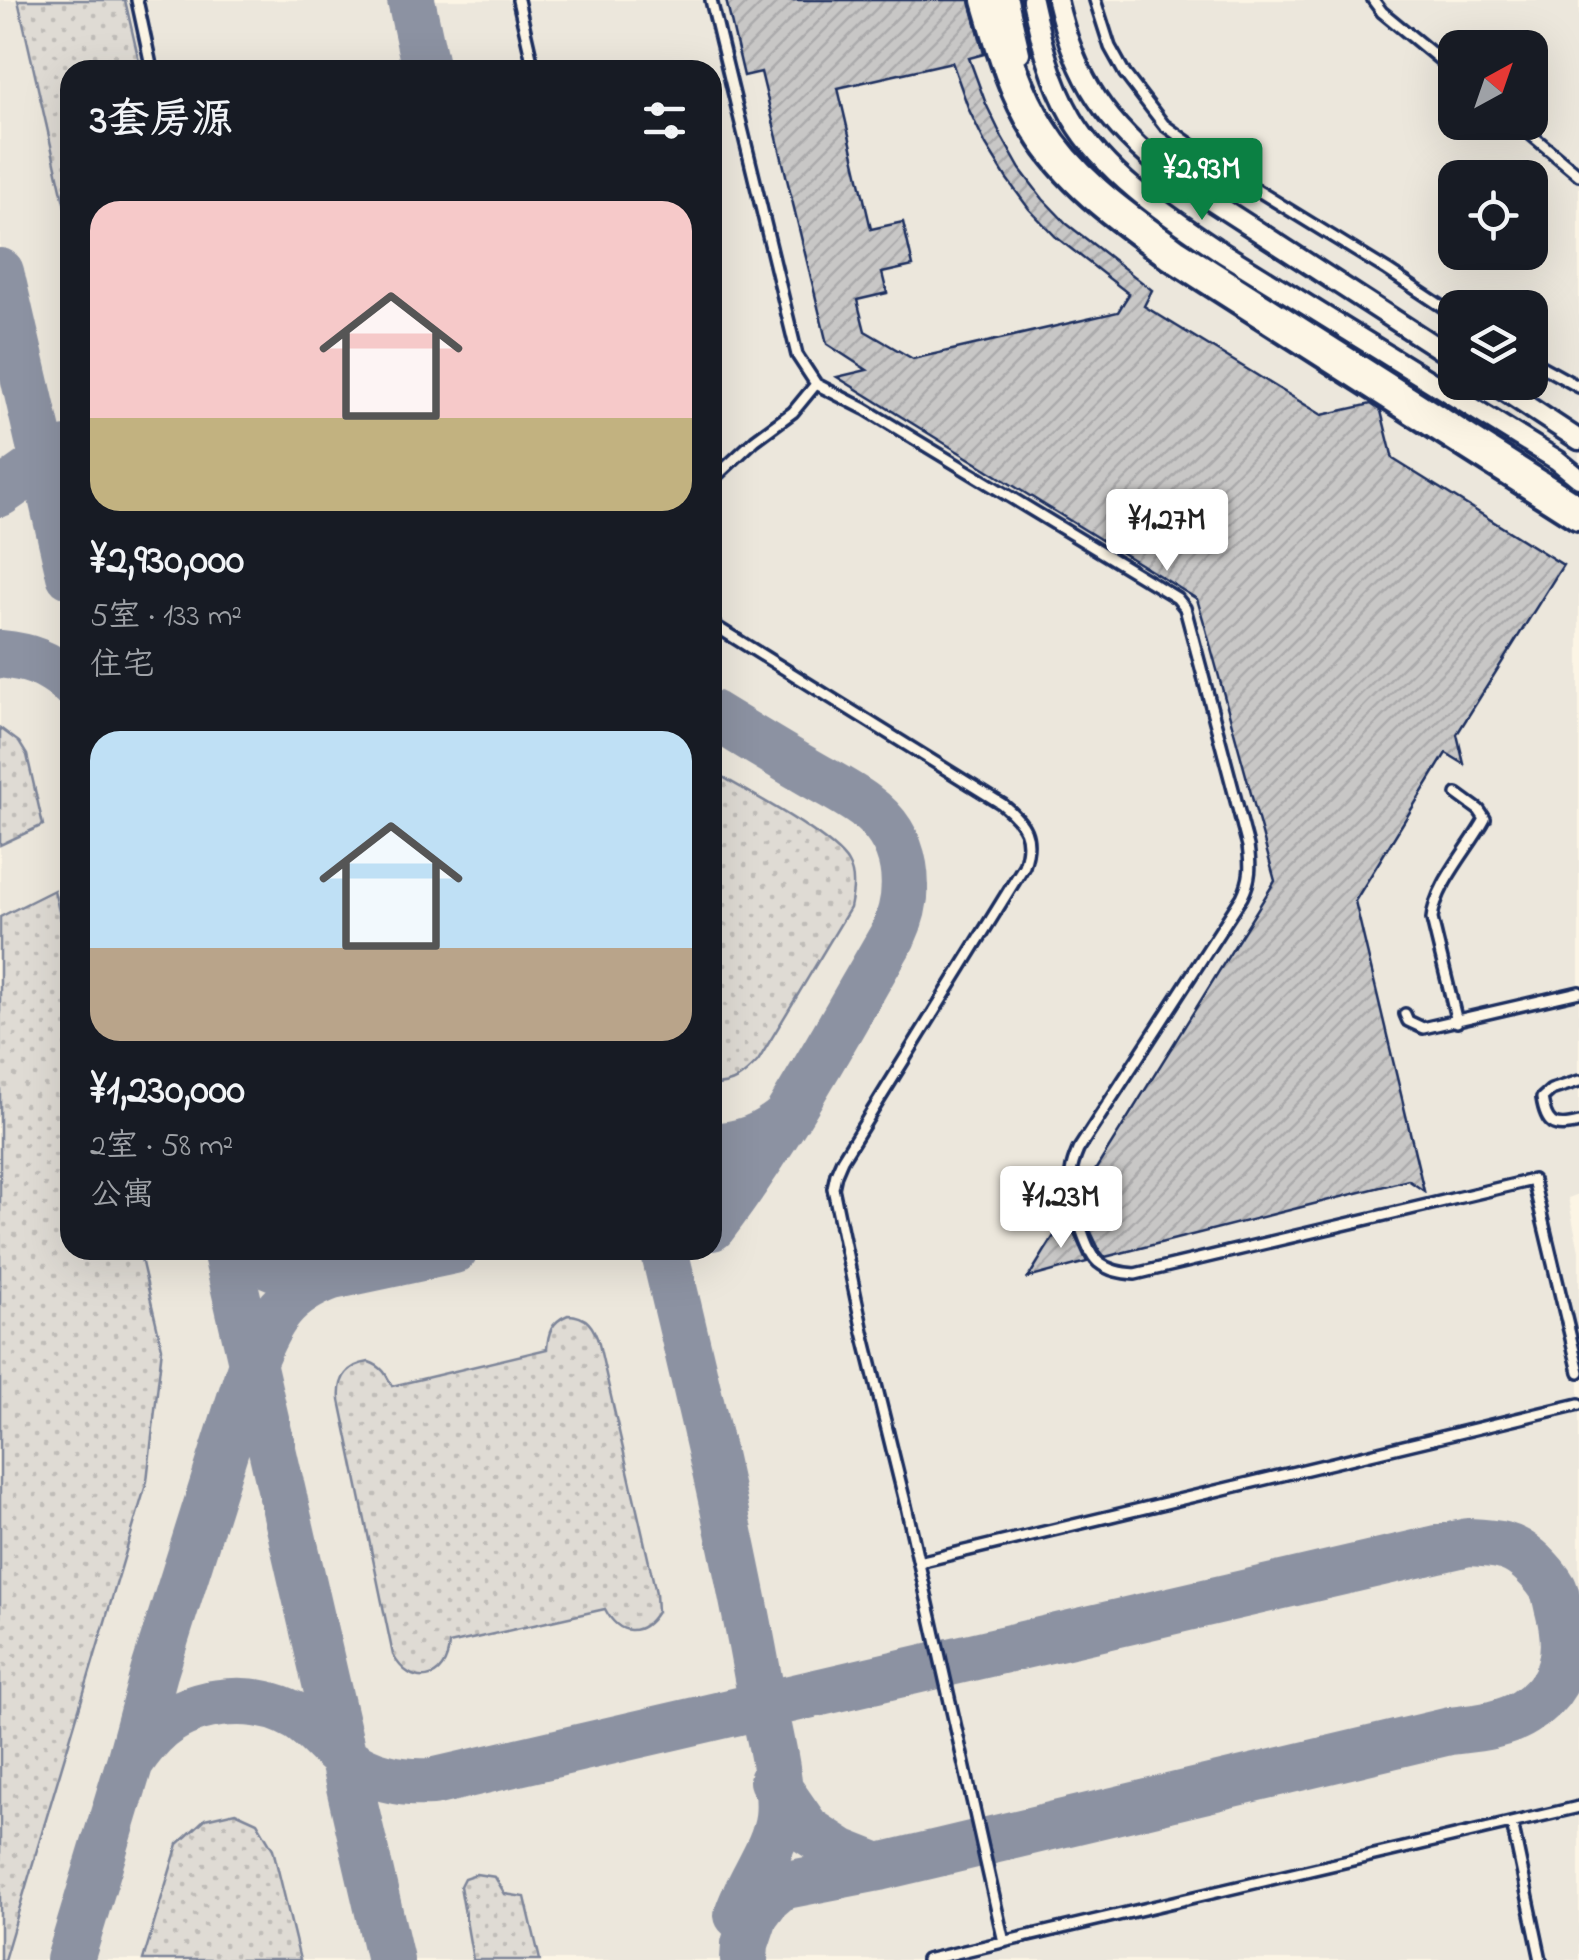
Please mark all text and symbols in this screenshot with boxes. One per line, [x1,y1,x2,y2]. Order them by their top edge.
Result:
north arrow [1438,30,1548,140]
map controls [1438,30,1548,400]
text: 3套房源 [90,91,233,152]
icon: filters [637,93,692,148]
pin: ¥2.93M [1121,138,1283,223]
text: ¥2.93M [1163,147,1241,194]
button: locate [1438,160,1548,270]
icon: home [301,266,481,446]
button: layers [1438,290,1548,400]
pin: ¥1.27M [1086,489,1248,574]
text: ¥1.27M [1128,498,1206,545]
text: ¥2,930,000 [90,531,244,592]
text: 5室 · 133 m² [90,594,242,641]
text: 住宅 [90,643,154,690]
icon: home [301,796,481,976]
text: ¥1,230,000 [90,1061,245,1122]
text: 2室 · 58 m² [90,1124,233,1171]
pin: ¥1.23M [980,1166,1142,1251]
text: 公寓 [90,1173,154,1220]
text: ¥1.23M [1022,1175,1100,1222]

